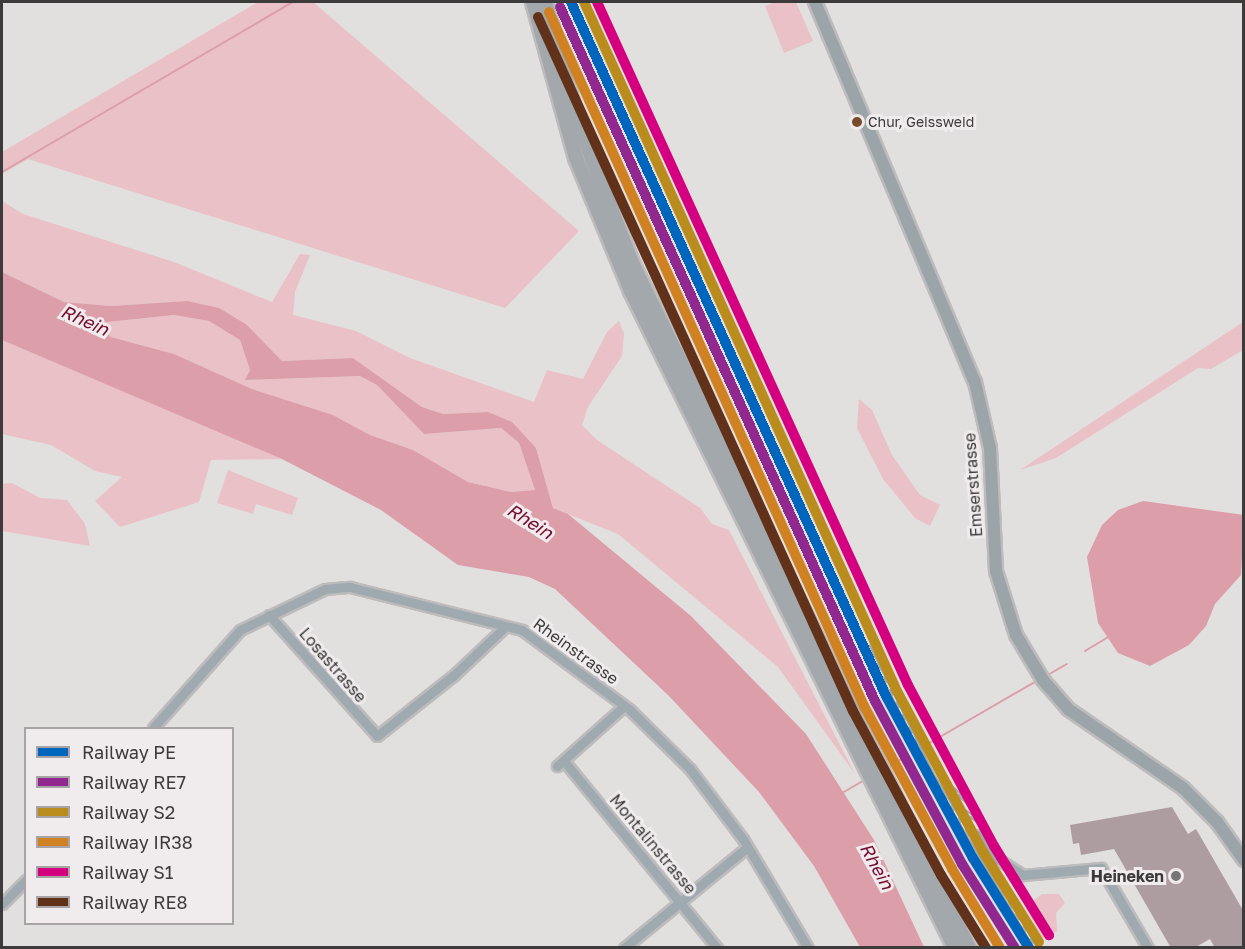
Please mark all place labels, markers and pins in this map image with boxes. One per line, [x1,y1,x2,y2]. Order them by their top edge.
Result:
place label: Chur, Geissweid [868,114,974,130]
marker: Chur, Geissweid [851,116,863,128]
place label: Heineken [1091,866,1164,886]
marker: Heineken [1169,869,1183,883]

